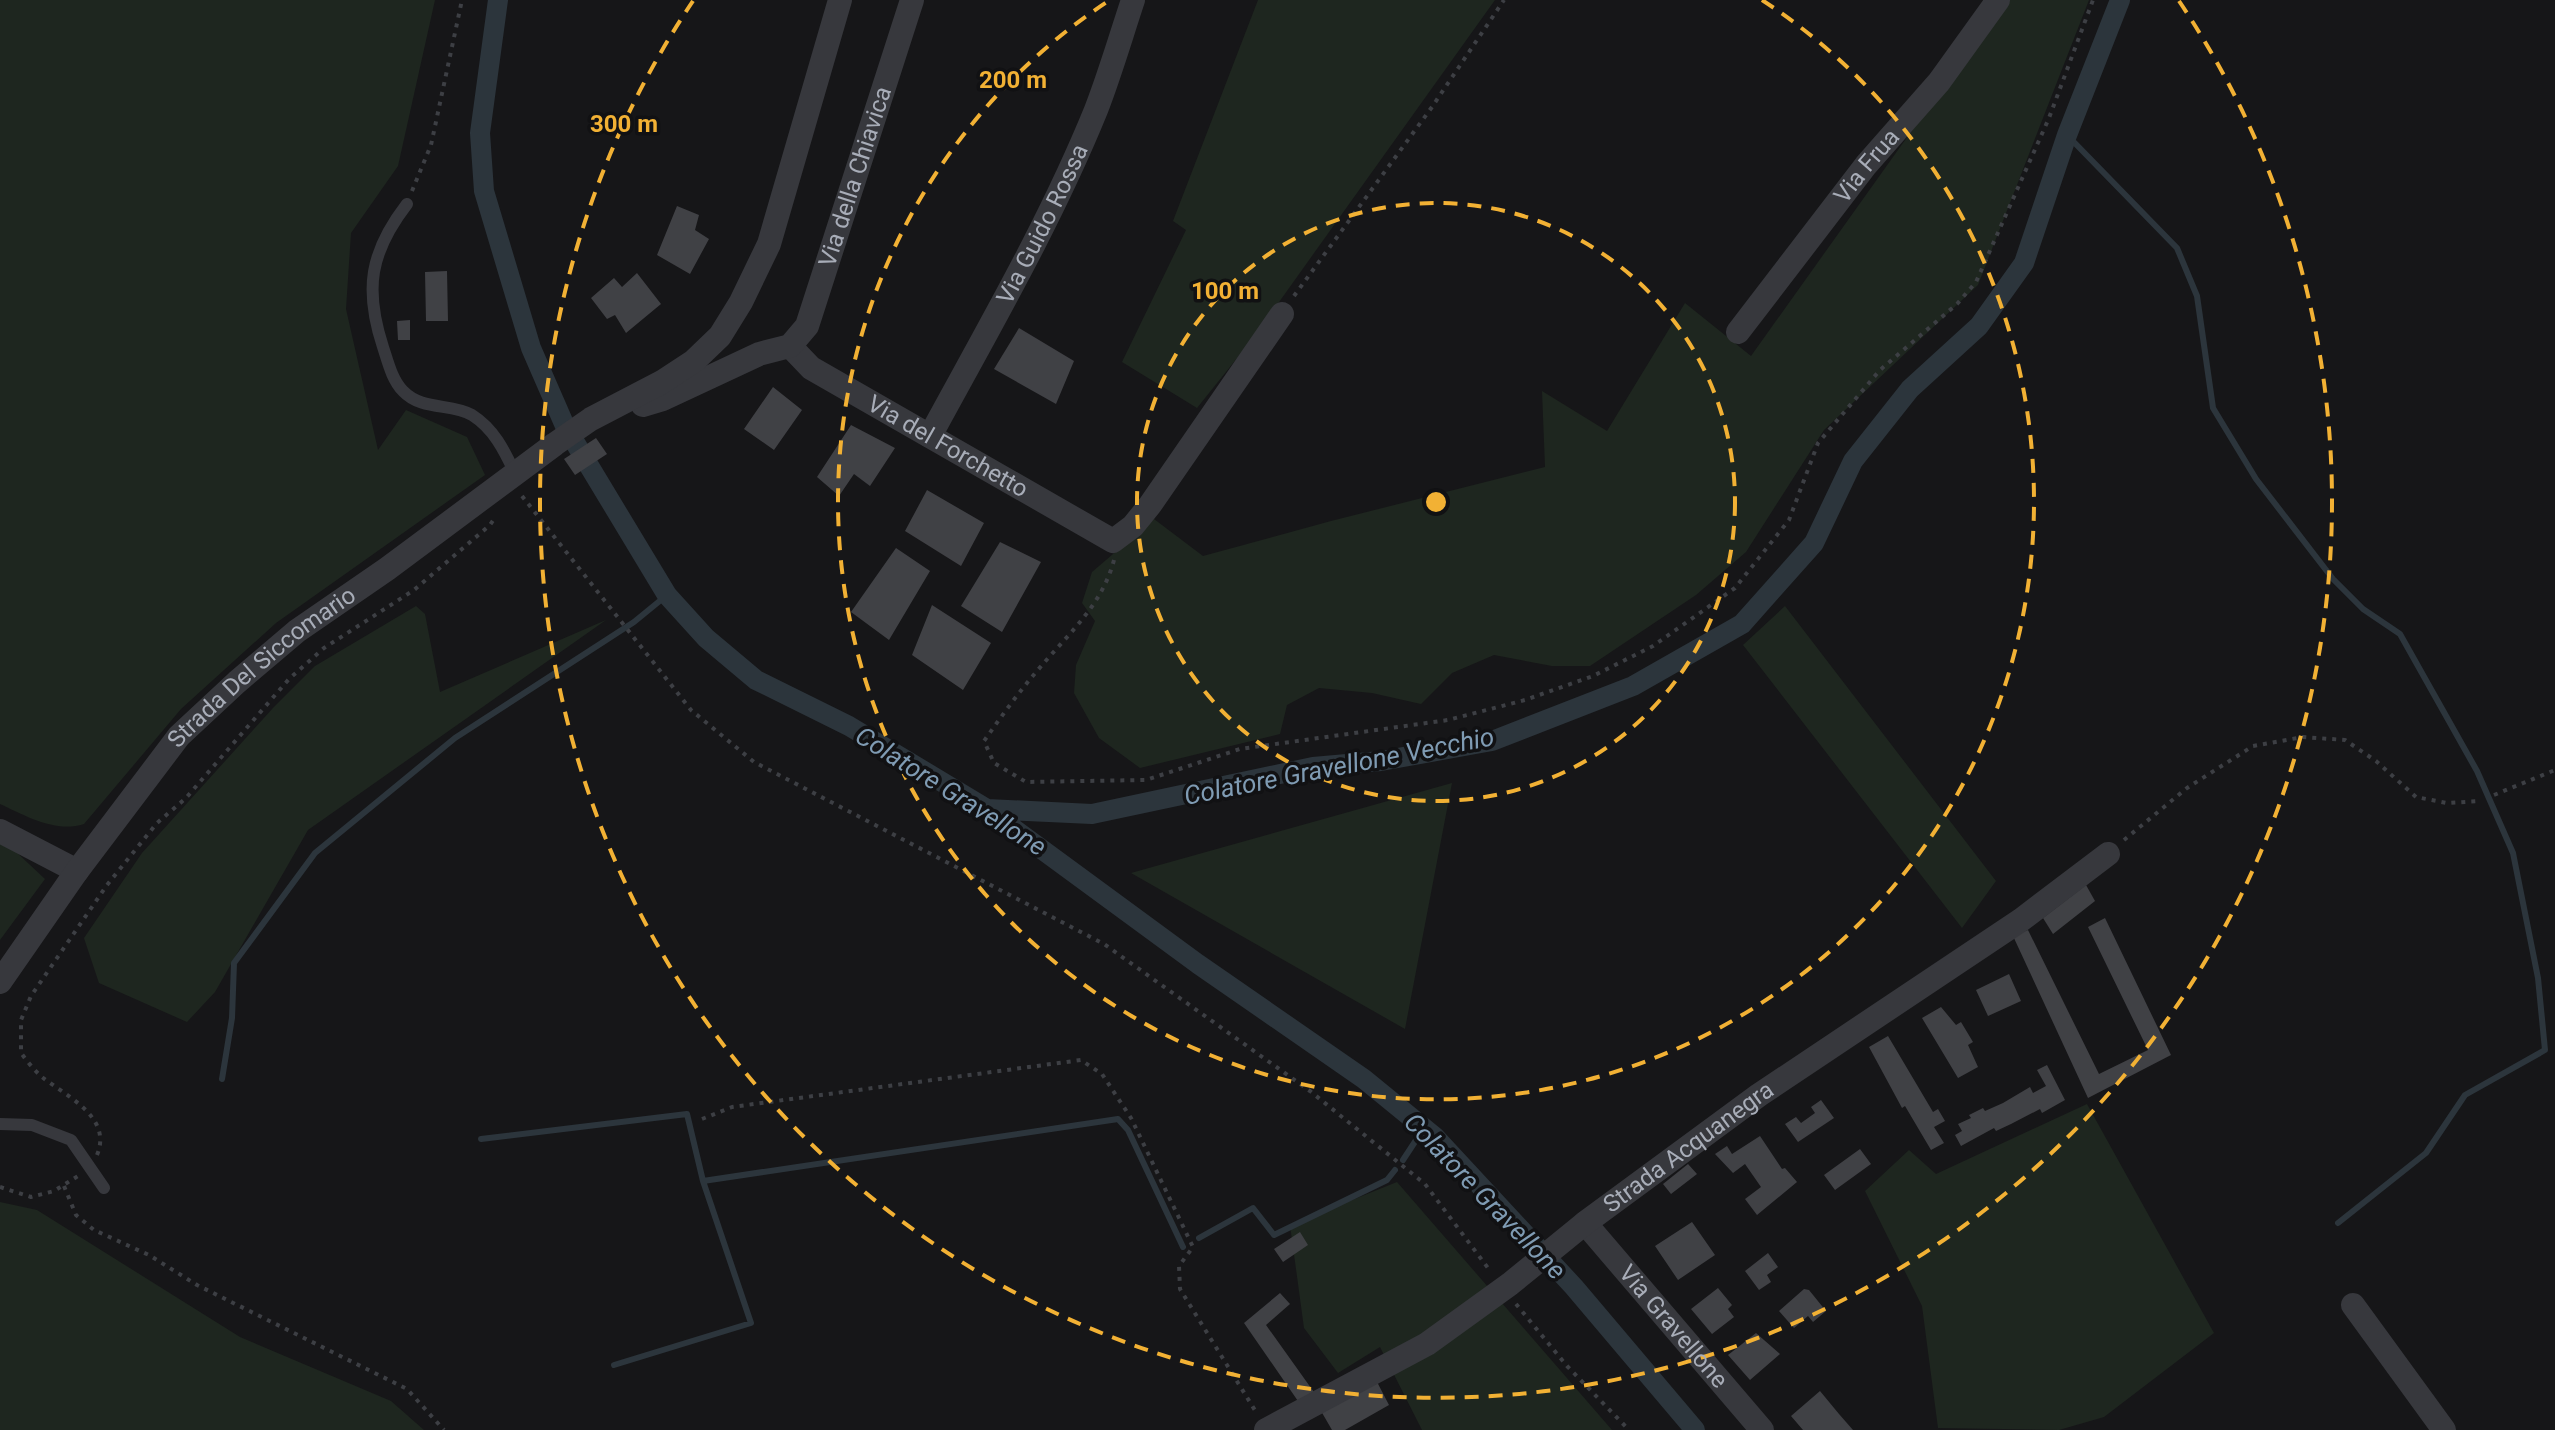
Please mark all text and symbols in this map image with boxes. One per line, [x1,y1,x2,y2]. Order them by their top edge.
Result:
text: 200 m [979,66,1047,94]
street label: Via della Chiavica [813,83,897,270]
text: 300 m [590,110,658,138]
street label: Via Frua [1828,123,1905,209]
street label: Via Guido Rossa [991,140,1094,309]
text: 100 m [1191,277,1259,305]
street label: Via del Forchetto [862,389,1033,503]
centre of rings [1422,488,1450,516]
street label: Strada Del Siccomario [162,581,361,753]
water label: Colatore Gravellone [850,720,1052,862]
water label: Colatore Gravellone Vecchio [1181,721,1497,811]
street label: Strada Acquanegra [1598,1075,1779,1219]
water label: Colatore Gravellone [1398,1107,1572,1285]
street label: Via Gravellone [1613,1259,1734,1393]

